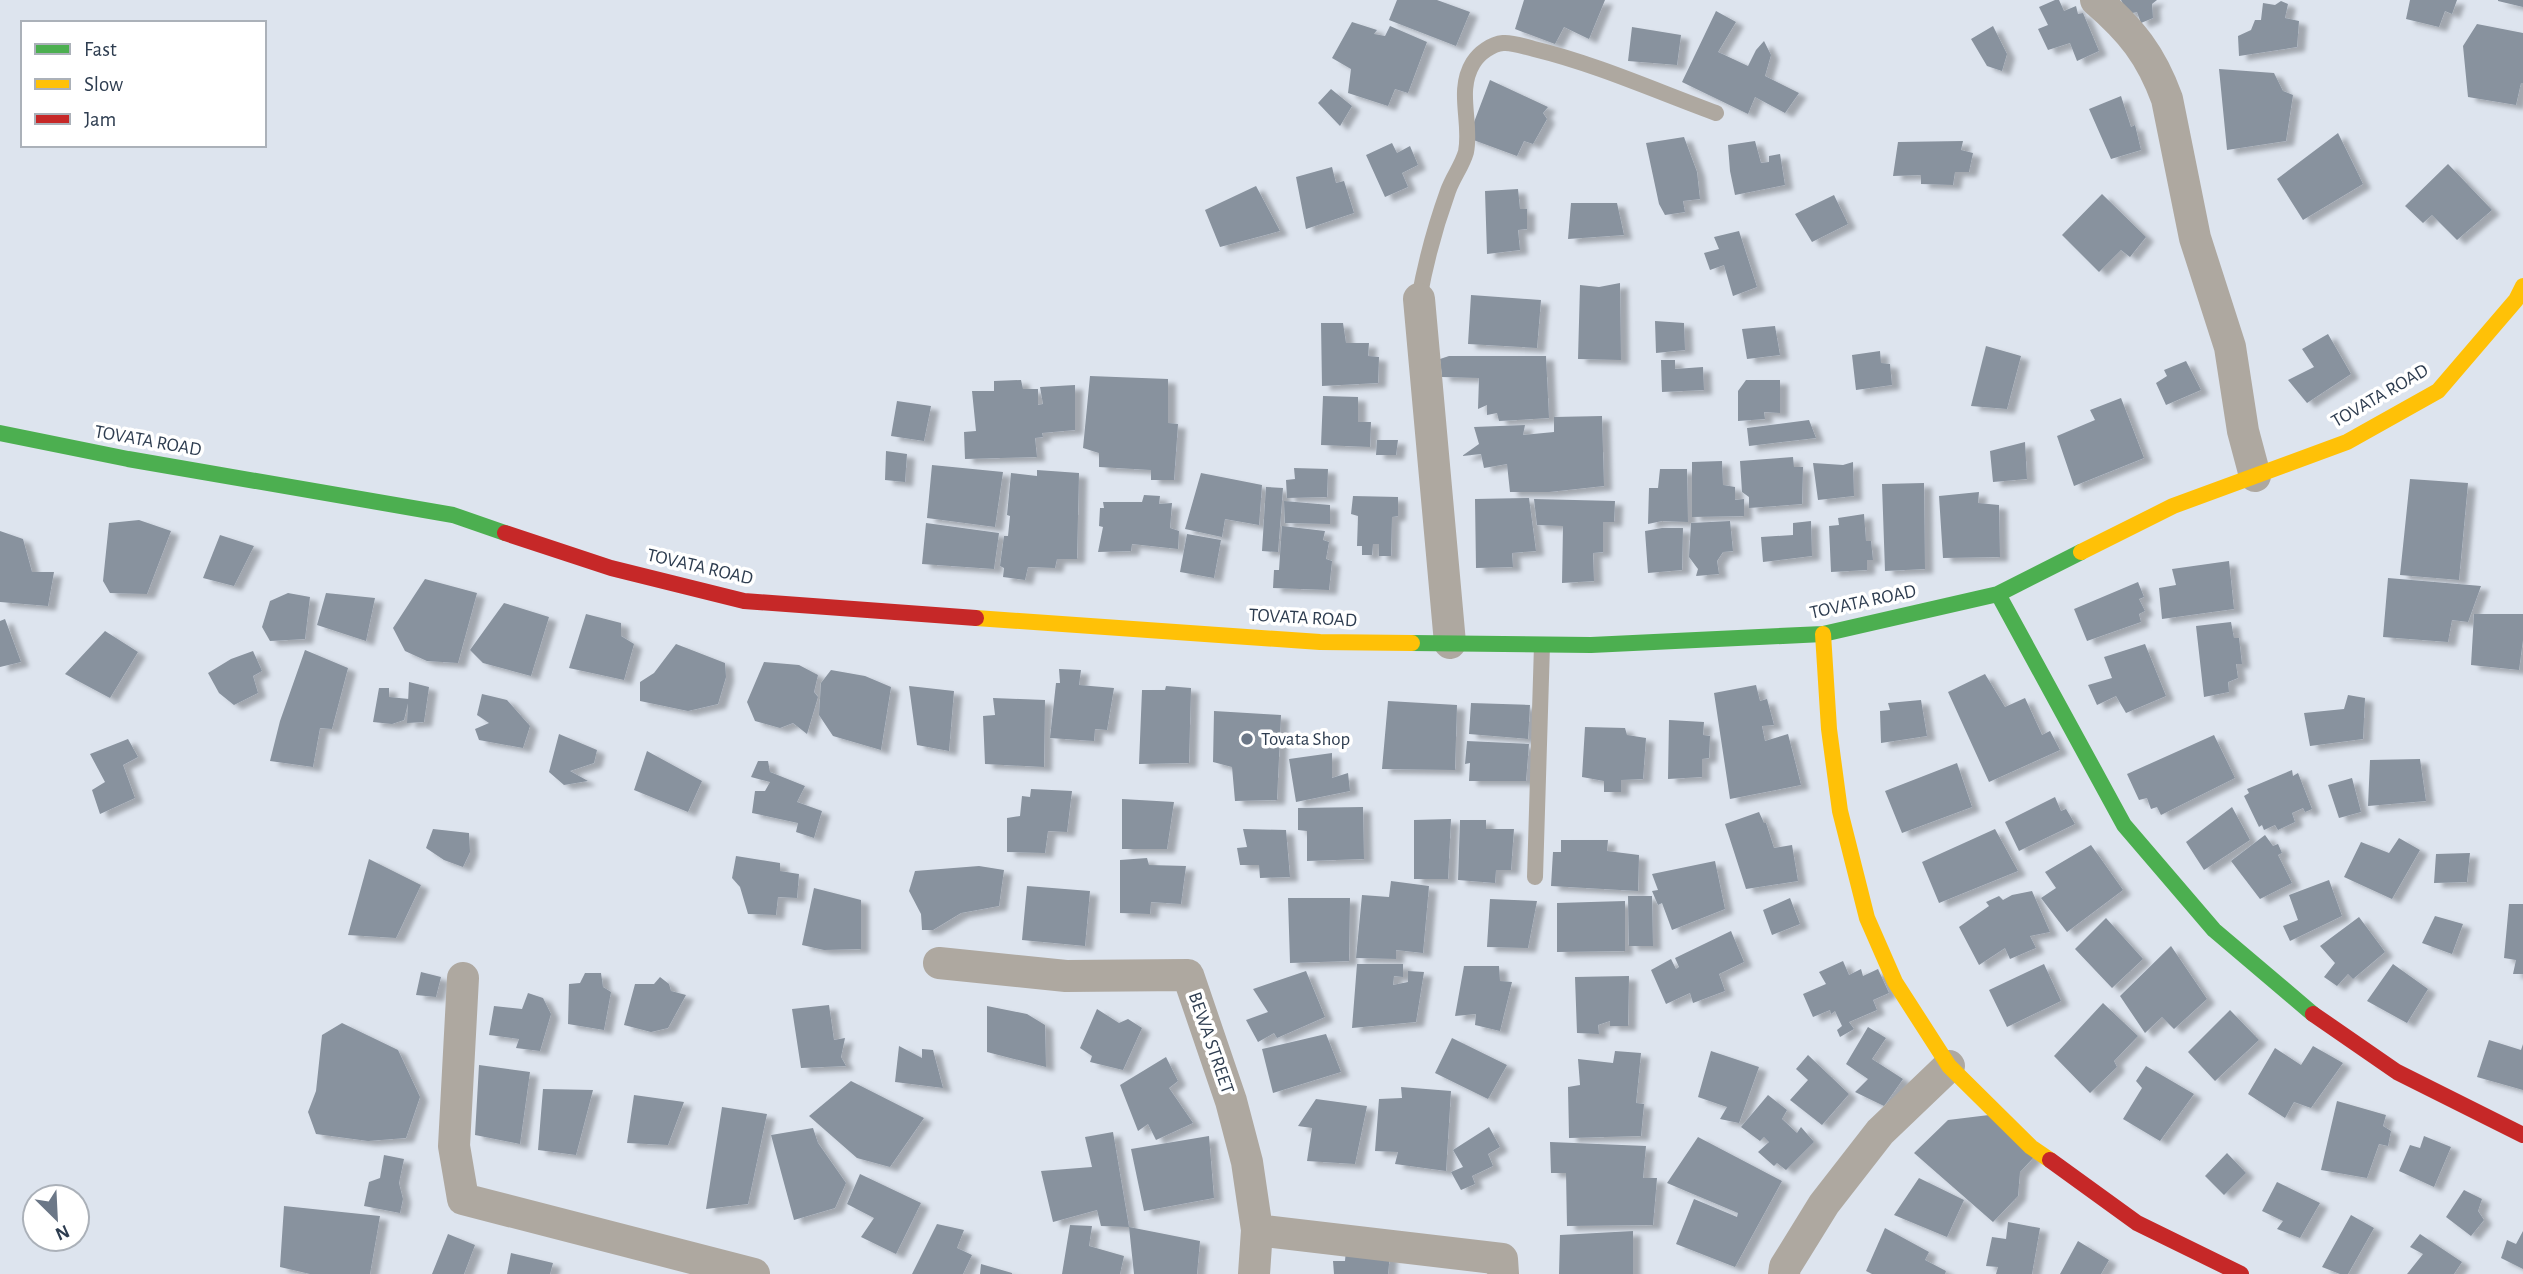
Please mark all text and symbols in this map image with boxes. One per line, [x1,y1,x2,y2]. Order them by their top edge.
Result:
legend [21,21,266,147]
text: Fast [84,39,117,60]
text: Slow [84,74,123,95]
text: Jam [84,109,116,130]
street label: TOVATA ROAD [2328,361,2432,431]
street label: TOVATA ROAD [93,422,203,460]
street label: TOVATA ROAD [645,546,755,588]
street label: TOVATA ROAD [1808,581,1918,623]
street label: TOVATA ROAD [1248,606,1358,630]
place label: Tovata Shop [1261,730,1350,749]
marker: Tovata Shop [1239,731,1255,747]
street label: BEWA STREET [1185,990,1237,1096]
north arrow [21,1183,91,1253]
text: N [52,1221,72,1244]

